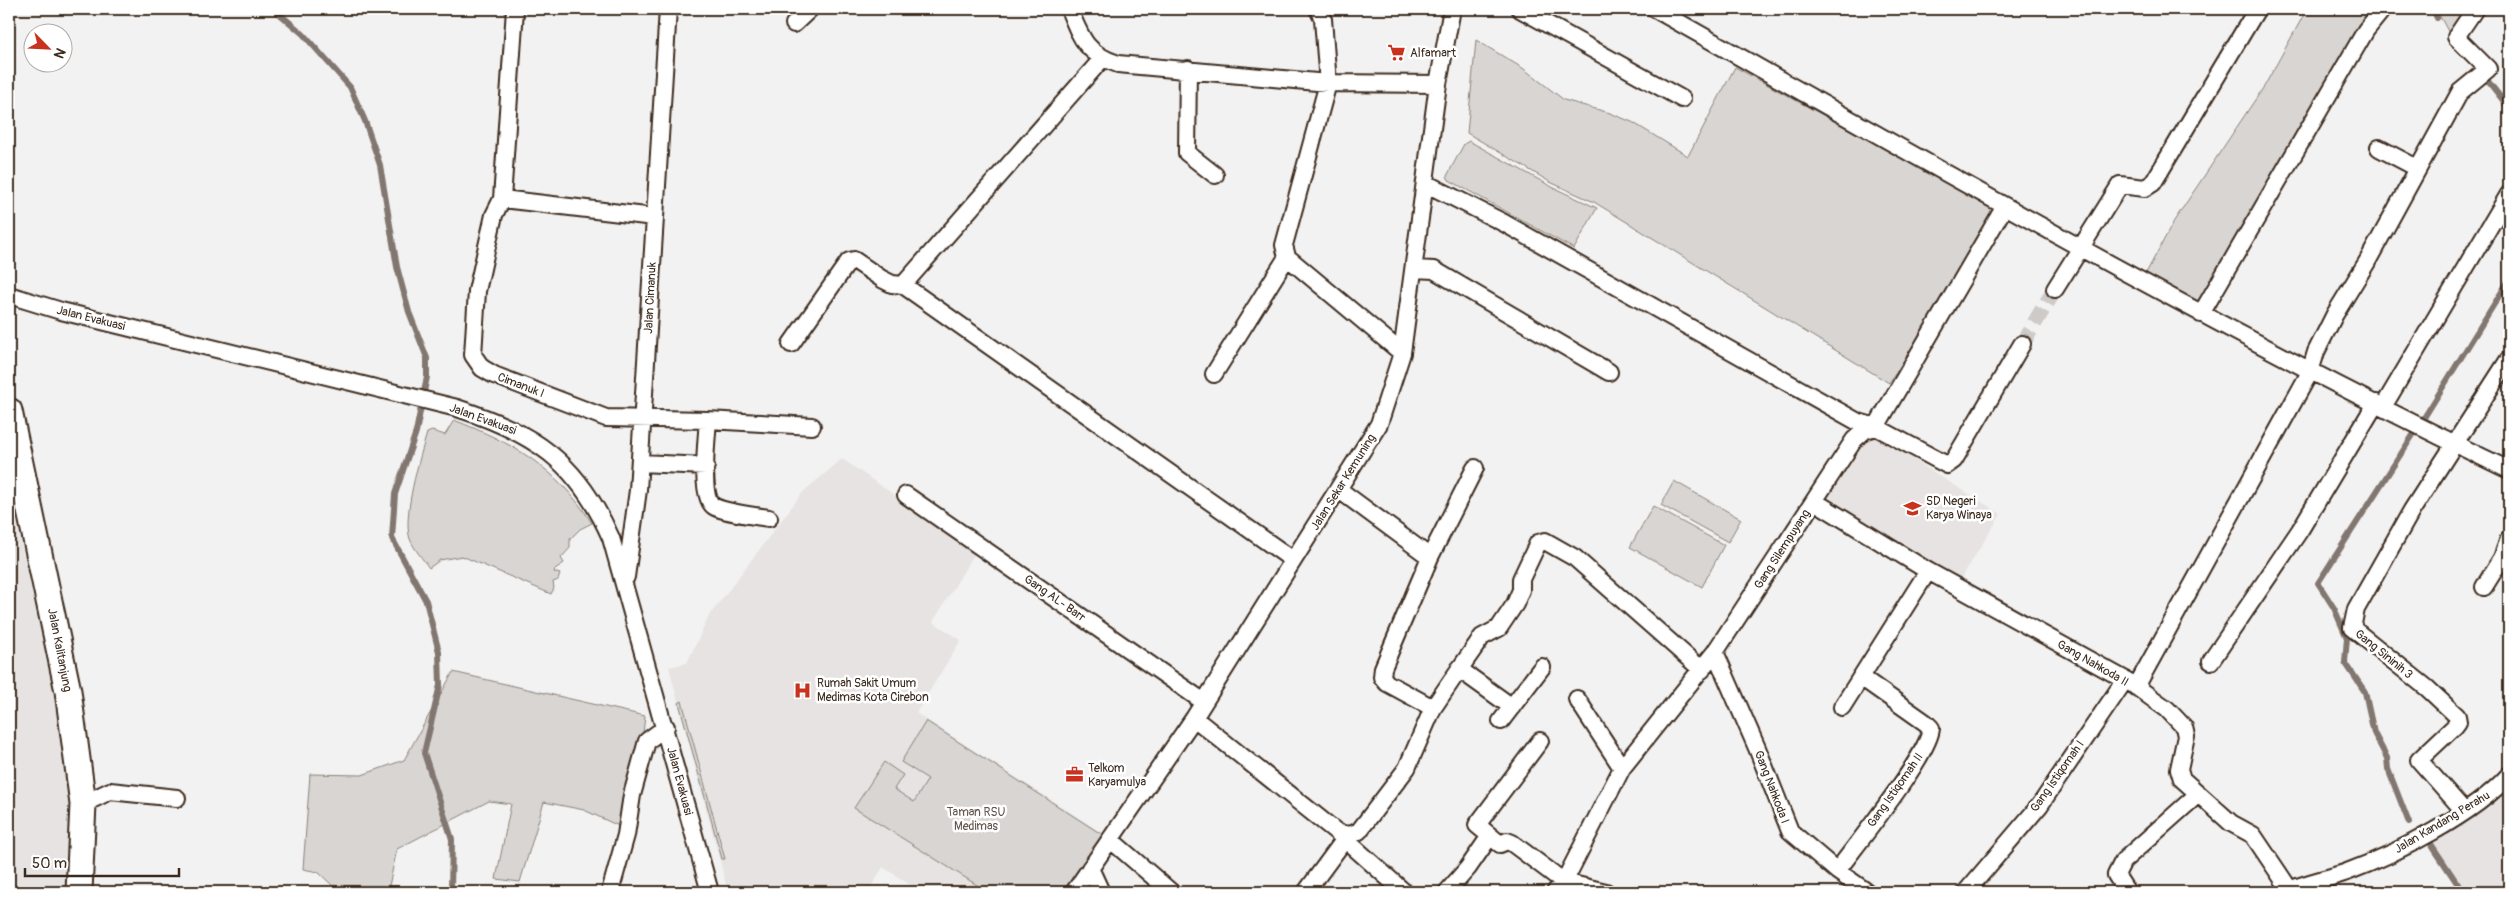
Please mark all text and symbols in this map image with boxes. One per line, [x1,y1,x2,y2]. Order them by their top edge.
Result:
north arrow [22,22,72,72]
supermarket icon: Alfamart [1386,43,1406,63]
text: N [50,45,69,61]
place label: Alfamart [1410,46,1456,61]
street label: Jalan Cimanuk [641,262,660,334]
street label: Jalan Evakuasi [55,303,127,334]
street label: Cimanuk I [495,370,546,401]
street label: Jalan Evakuasi [447,400,518,439]
street label: Jalan Sekar Kemuning [1308,431,1379,533]
place label: SD Negeri Karya Winaya [1926,494,1992,523]
school or university icon: SD Negeri Karya Winaya [1902,498,1922,518]
street label: Gang Silempuyang [1751,507,1814,592]
street label: Gang AL- Barr [1021,572,1089,626]
street label: Jalan Kalitanjung [44,607,75,693]
street label: Gang Sininih 3 [2352,626,2416,683]
street label: Gang Nahkoda II [2054,637,2131,690]
place label: Rumah Sakit Umum Medimas Kota Cirebon [817,676,929,705]
hospital icon: Rumah Sakit Umum Medimas Kota Cirebon [793,680,813,700]
street label: Gang Istiqomah I [2027,738,2088,815]
street label: Jalan Evakuasi [663,745,696,817]
street label: Gang Nahkoda I [1751,749,1792,826]
street label: Gang Istiqomah II [1864,750,1927,830]
place label: Telkom Karyamulya [1088,761,1146,790]
office icon: Telkom Karyamulya [1064,765,1084,785]
street label: Jalan Kandang Perahu [2392,788,2493,857]
park label: Taman RSU Medimas [947,805,1005,834]
scale bar [25,846,179,878]
text: 50 m [32,854,67,873]

